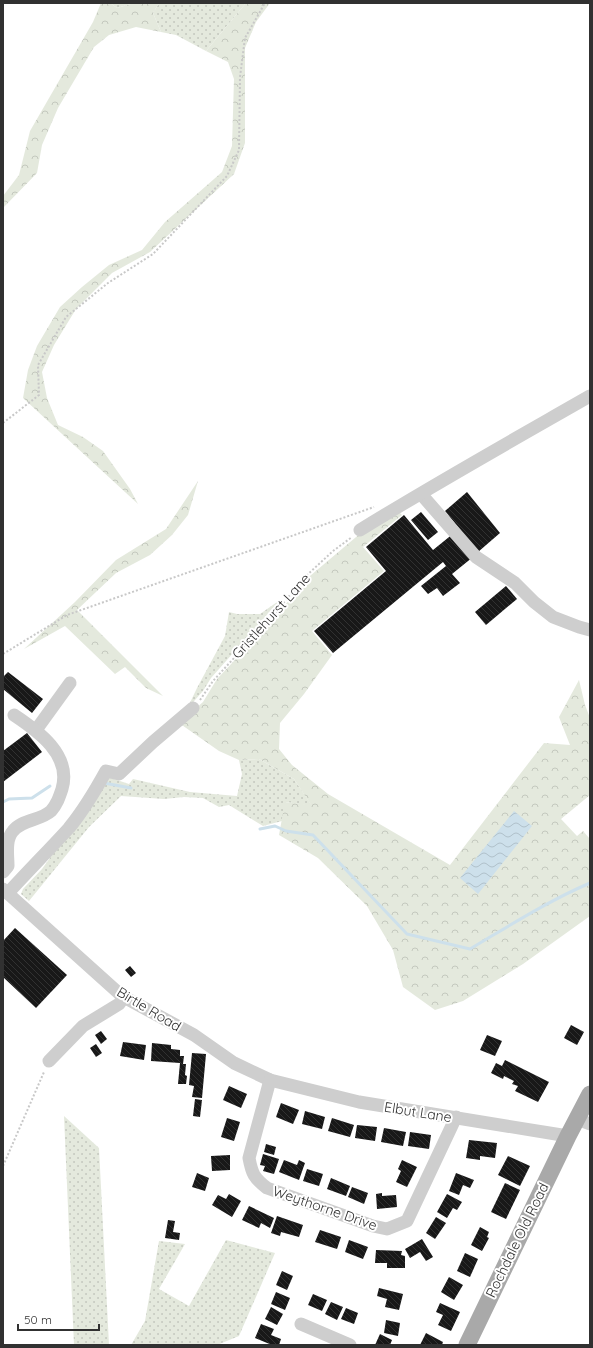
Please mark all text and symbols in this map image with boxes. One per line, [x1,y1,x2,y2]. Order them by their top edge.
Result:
street label: Gristlehurst Lane [228,569,314,662]
street label: Birtle Road [114,983,184,1035]
street label: Elbut Lane [383,1098,453,1126]
street label: Rochdale Old Road [481,1180,553,1300]
street label: Weythorne Drive [270,1182,380,1234]
scale bar [18,1306,99,1332]
text: 50 m [24,1312,52,1327]

